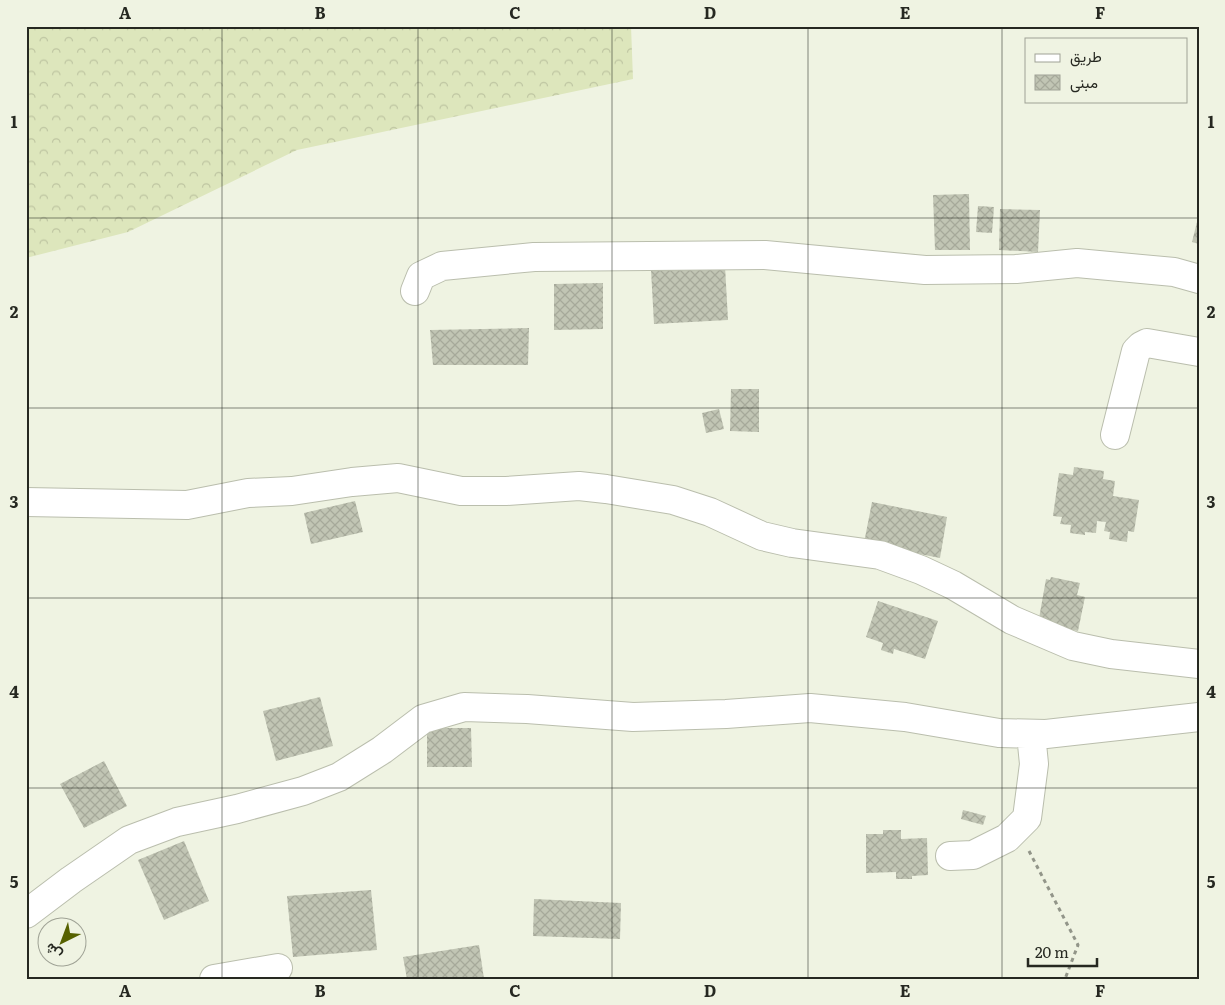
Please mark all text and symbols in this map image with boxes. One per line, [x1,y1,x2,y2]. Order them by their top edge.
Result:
text: A [119,0,131,24]
text: B [314,0,326,24]
text: C [509,0,521,24]
text: D [704,0,716,24]
text: E [900,0,911,24]
text: F [1095,0,1105,24]
legend [1025,38,1188,102]
text: طريق [1070,44,1102,67]
text: مبنى [1070,70,1098,93]
text: 1 [11,109,18,133]
text: 1 [1208,109,1215,133]
text: 2 [10,299,19,323]
text: 2 [1207,299,1216,323]
text: 3 [10,489,19,513]
text: 3 [1207,489,1216,513]
text: 4 [9,679,19,703]
text: 4 [1206,679,1216,703]
text: 5 [10,869,19,893]
text: 5 [1207,869,1216,893]
north arrow [38,918,88,968]
scale bar [1028,935,1096,967]
text: ش [40,939,66,965]
text: 20 m [1035,940,1069,963]
text: A [119,978,131,1002]
text: B [314,978,326,1002]
text: C [509,978,521,1002]
text: D [704,978,716,1002]
text: E [900,978,911,1002]
text: F [1095,978,1105,1002]

